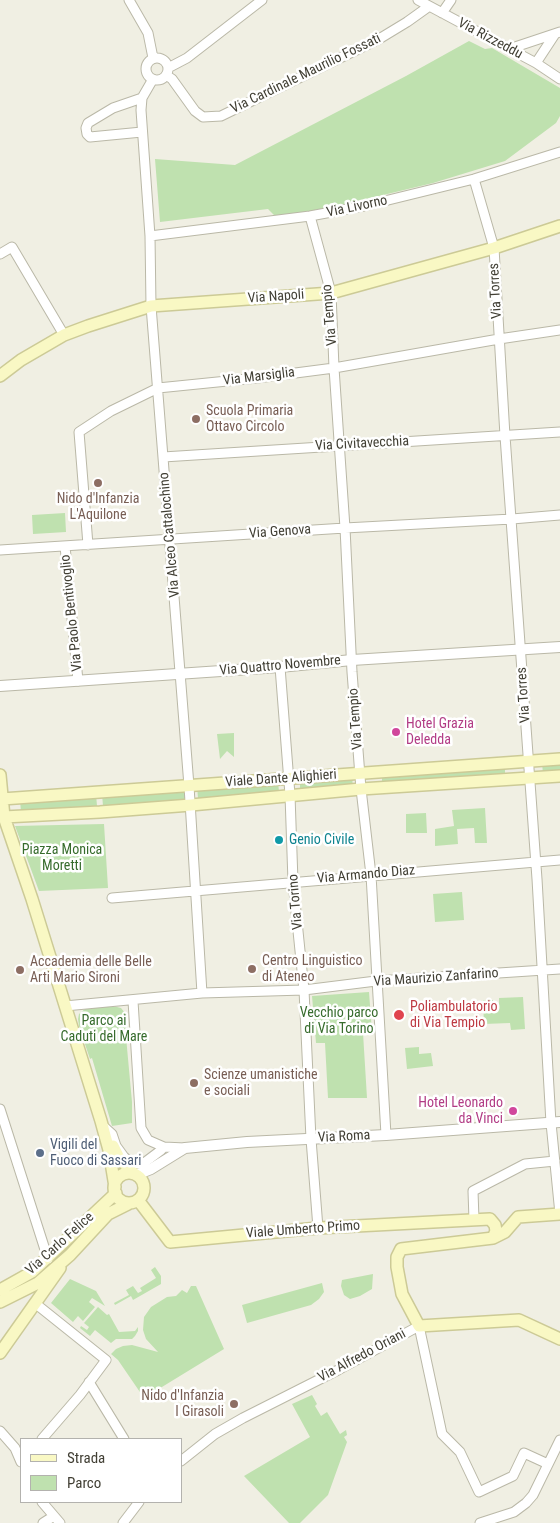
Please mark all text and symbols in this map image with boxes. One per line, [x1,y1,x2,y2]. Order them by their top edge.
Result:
street label: Via Rizzeddu [455,15,525,63]
street label: Via Cardinale Maurilio Fossati [228,30,384,118]
street label: Via Livorno [325,192,389,222]
street label: Via Torres [486,263,506,319]
street label: Via Tempio [319,283,341,347]
street label: Via Napoli [247,287,305,307]
street label: Via Marsiglia [222,364,296,390]
place label: Scuola Primaria Ottavo Circolo [206,403,293,436]
marker: Scuola Primaria Ottavo Circolo [190,413,202,425]
street label: Via Civitavecchia [315,433,409,455]
street label: Via Alceo Cattalochino [156,472,184,598]
marker: Nido d'Infanzia L'Aquilone [92,477,104,489]
place label: Nido d'Infanzia L'Aquilone [57,491,139,524]
street label: Via Genova [248,521,312,543]
street label: Via Paolo Bentivoglio [58,554,86,672]
street label: Via Quattro Novembre [219,652,341,680]
street label: Via Torres [514,666,534,724]
street label: Via Tempio [345,688,367,750]
place label: Hotel Grazia Deledda [406,716,474,749]
marker: Hotel Grazia Deledda [390,726,402,738]
street label: Viale Dante Alighieri [225,767,337,791]
place label: Genio Civile [289,832,354,848]
marker: Genio Civile [273,834,285,846]
park label: Piazza Monica Moretti [22,842,102,874]
street label: Via Armando Diaz [316,862,416,888]
street label: Via Torino [285,873,307,931]
place label: Centro Linguistico di Ateneo [262,953,363,986]
place label: Accademia delle Belle Arti Mario Sironi [30,954,152,986]
marker: Centro Linguistico di Ateneo [246,963,258,975]
marker: Accademia delle Belle Arti Mario Sironi [14,964,26,976]
street label: Via Maurizio Zanfarino [373,965,499,991]
place label: Poliambulatorio di Via Tempio [410,999,498,1032]
park label: Vecchio parco di Via Torino [300,1005,378,1038]
marker: Poliambulatorio di Via Tempio [392,1008,406,1022]
park label: Parco ai Caduti del Mare [61,1013,147,1046]
place label: Scienze umanistiche e sociali [204,1067,318,1100]
marker: Scienze umanistiche e sociali [188,1077,200,1089]
place label: Hotel Leonardo da Vinci [418,1095,503,1128]
marker: Hotel Leonardo da Vinci [507,1105,519,1117]
street label: Via Roma [317,1127,371,1147]
place label: Vigili del Fuoco di Sassari [50,1137,141,1170]
marker: Vigili del Fuoco di Sassari [34,1147,46,1159]
street label: Via Carlo Felice [22,1209,98,1279]
street label: Viale Umberto Primo [245,1218,361,1242]
street label: Via Alfredo Oriani [315,1326,409,1386]
place label: Nido d'Infanzia I Girasoli [141,1388,224,1420]
marker: Nido d'Infanzia I Girasoli [228,1398,240,1410]
legend [20,1438,182,1503]
text: Strada [67,1449,105,1467]
text: Parco [67,1474,101,1492]

